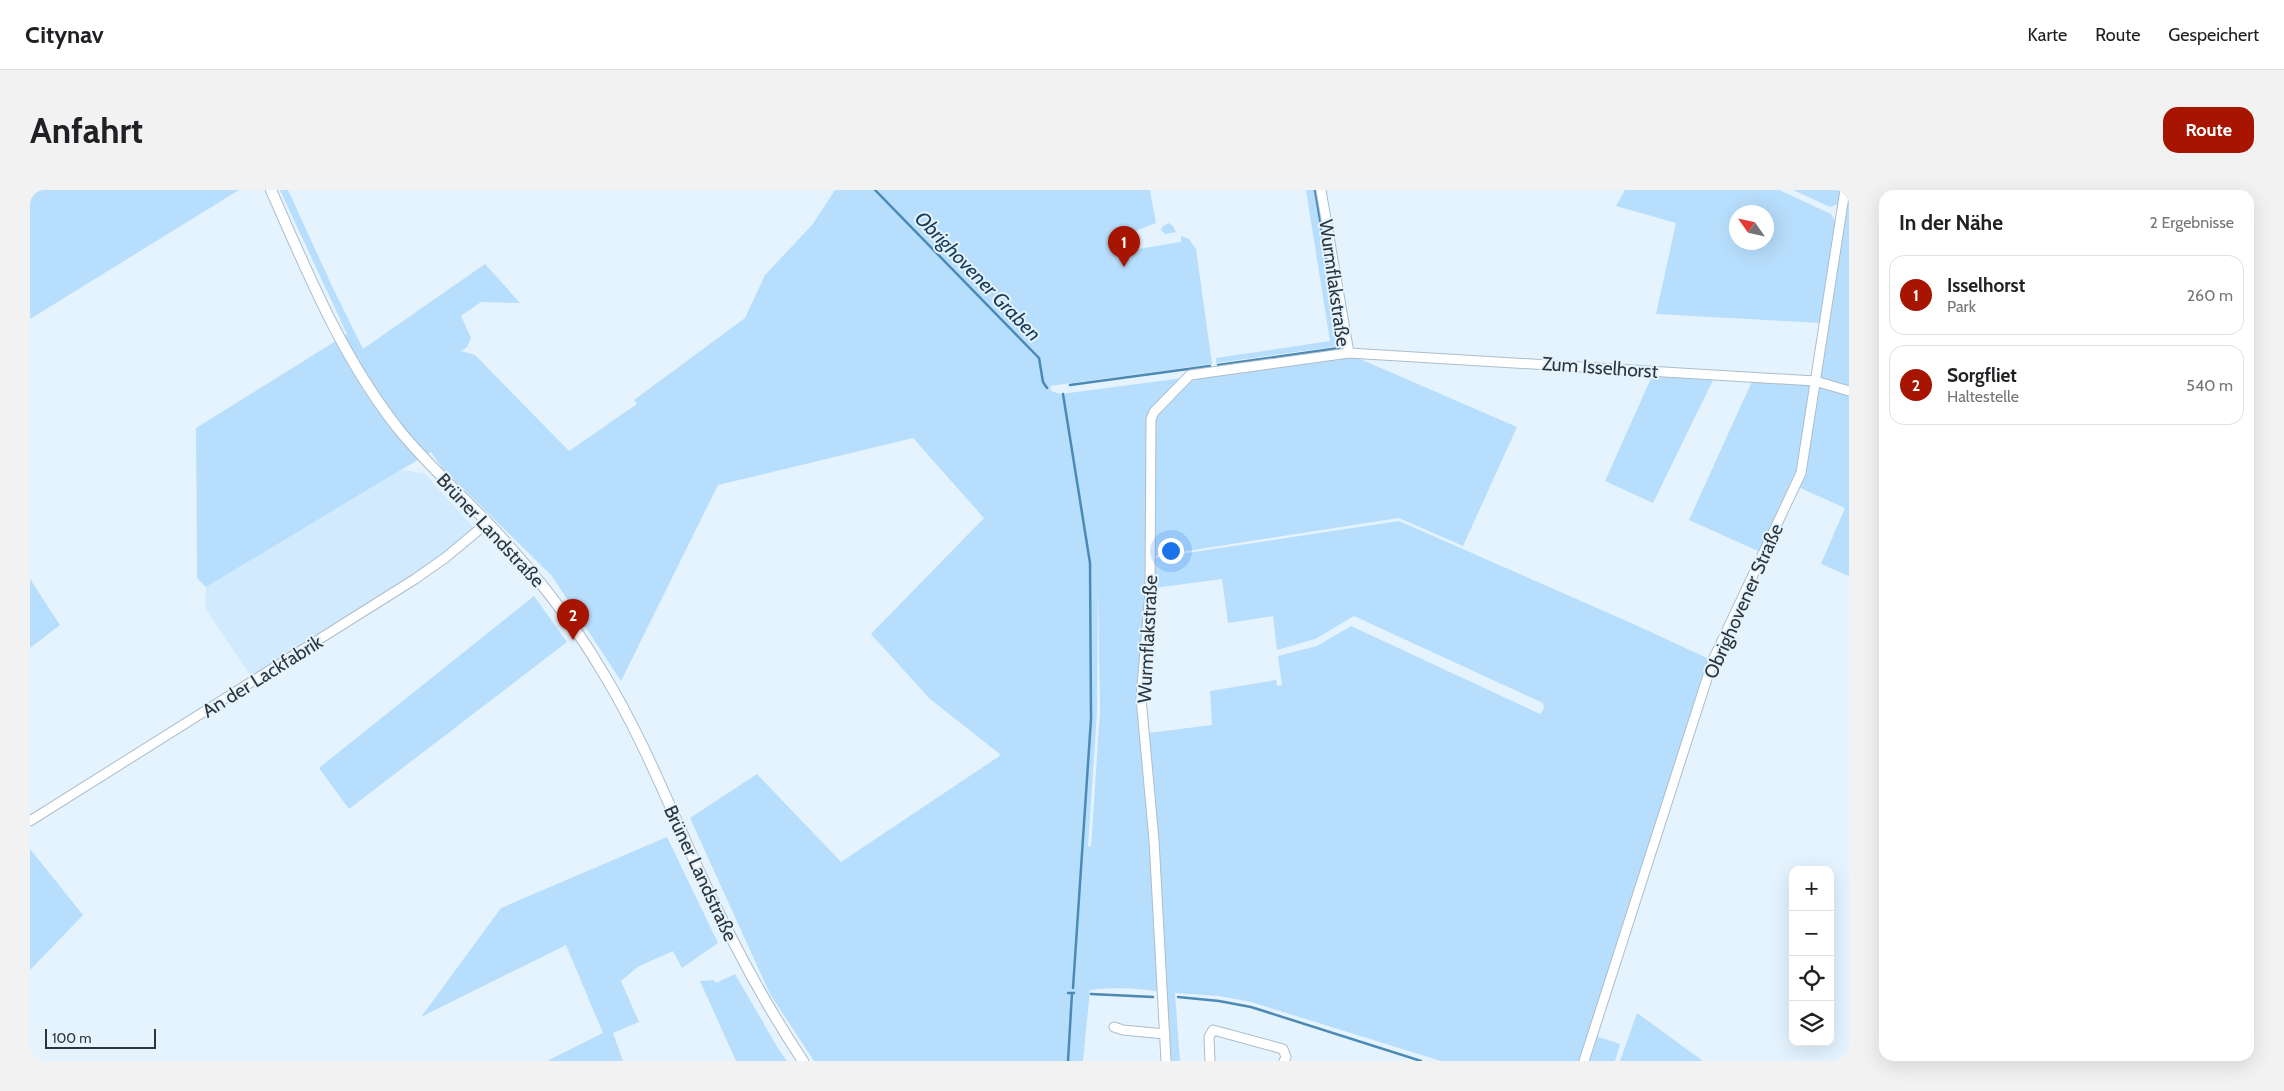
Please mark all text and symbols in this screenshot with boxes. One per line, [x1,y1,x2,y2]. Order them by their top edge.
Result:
text: Citynav [25,20,104,49]
text: Karte [2028,24,2067,46]
text: Route [2095,24,2140,46]
text: Gespeichert [2168,24,2259,46]
button: Route [2163,107,2254,153]
text: Anfahrt [30,109,143,152]
north arrow [1729,205,1774,250]
water label: Obrighovener Graben [910,206,1046,346]
text: In der Nähe [1899,210,2003,235]
text: 2 Ergebnisse [2150,213,2234,232]
street label: Wurmflakstraße [1314,218,1355,348]
pin: 1 [1108,226,1140,267]
text: Isselhorst [1947,274,2025,297]
text: 1 [1913,286,1919,305]
text: 260 m [2187,286,2233,305]
text: Park [1947,297,1976,316]
street label: Zum Isselhorst [1541,352,1659,383]
text: Sorgfliet [1947,364,2017,387]
text: 2 [1912,376,1920,395]
text: 540 m [2186,376,2233,395]
text: Haltestelle [1947,387,2019,406]
street label: Brüner Landstraße [432,469,550,592]
street label: Obrighovener Straße [1699,520,1788,682]
your location [1158,538,1184,564]
street label: Wurmflakstraße [1133,574,1162,704]
pin: 2 [557,599,589,640]
street label: An der Lackfabrik [198,630,327,723]
street label: Brüner Landstraße [659,802,742,945]
map controls [1789,866,1834,1046]
button: + [1789,866,1834,911]
button: − [1789,911,1834,956]
button: locate [1789,956,1834,1001]
button: layers [1789,1001,1834,1046]
scale bar [45,1026,156,1049]
text: 100 m [52,1029,92,1047]

